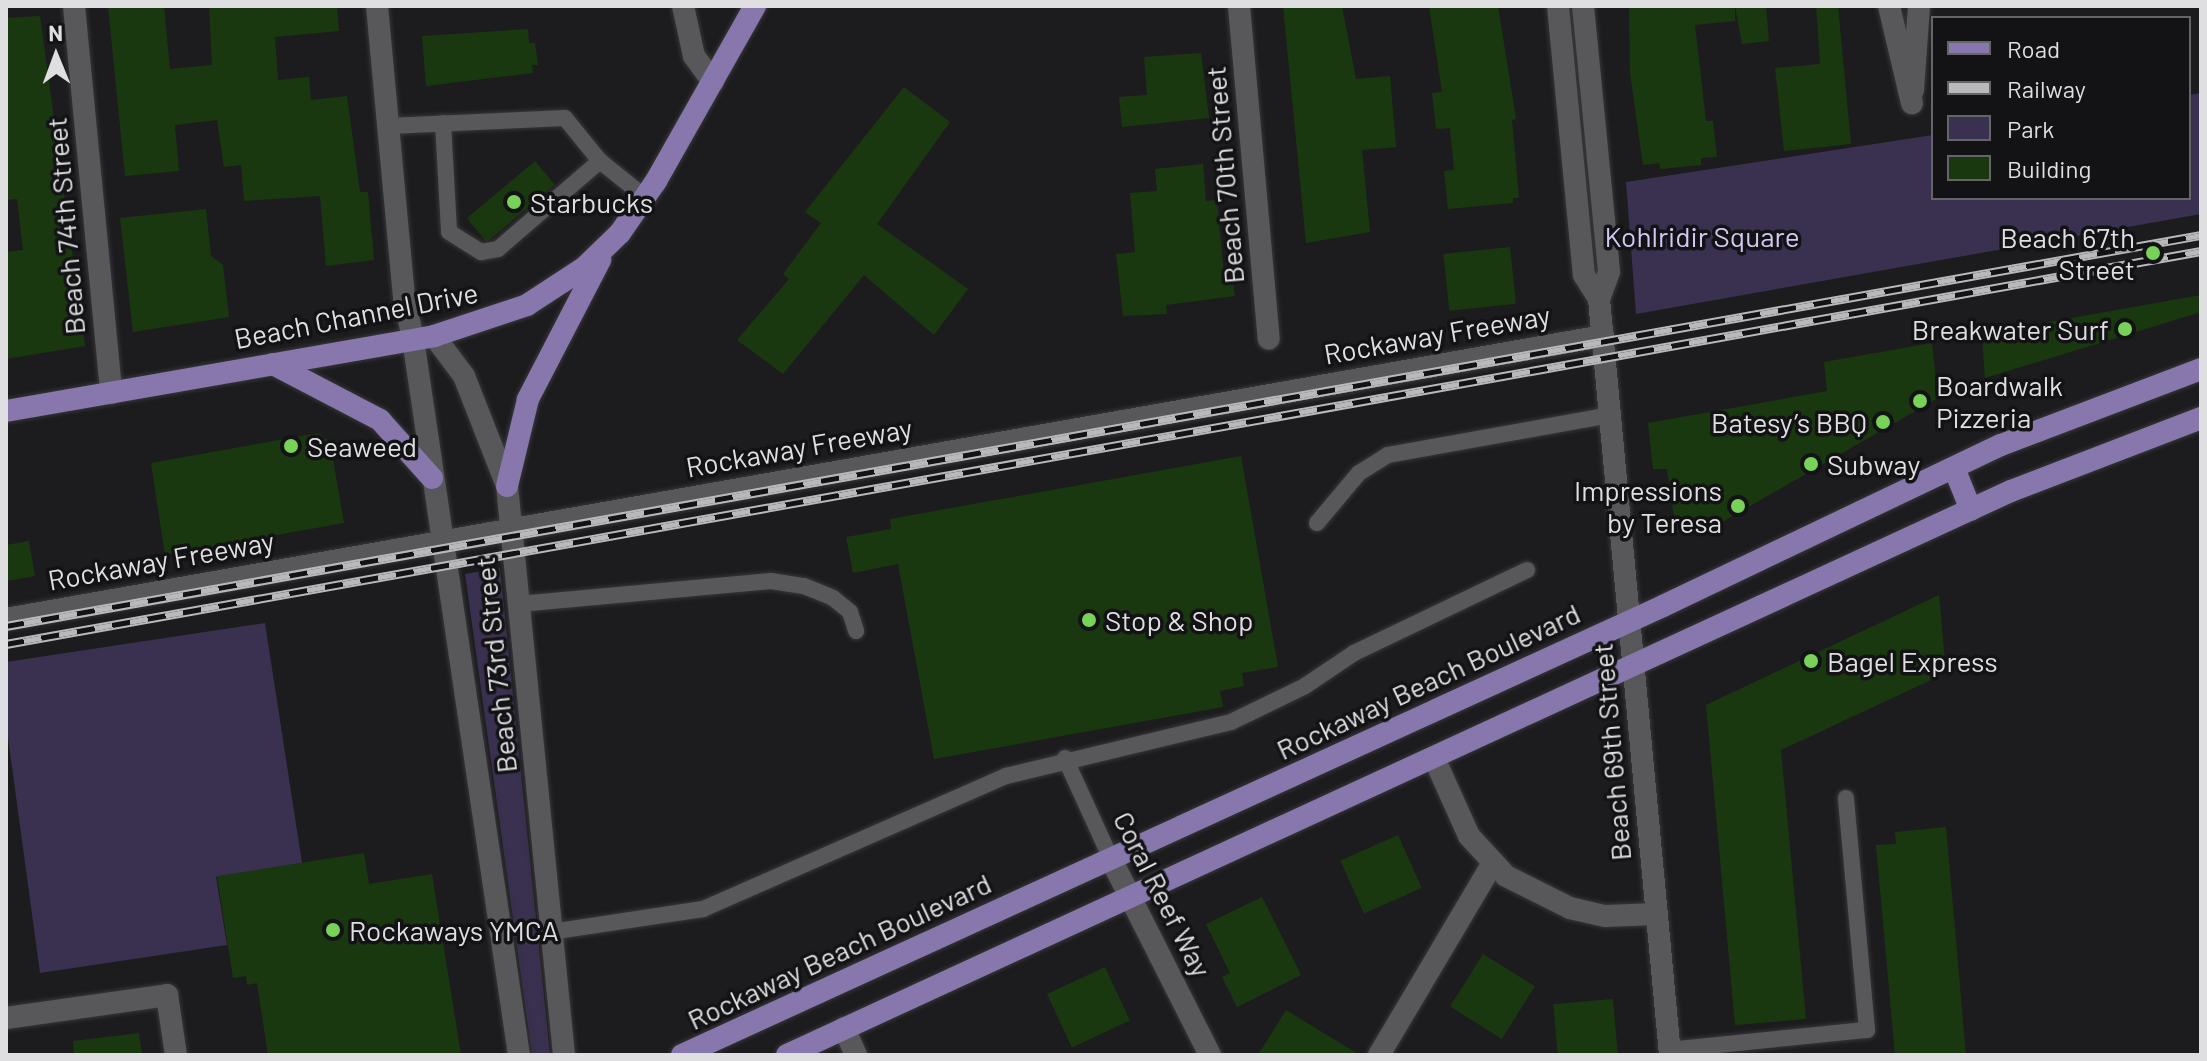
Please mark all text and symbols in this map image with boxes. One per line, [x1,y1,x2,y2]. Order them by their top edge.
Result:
north arrow [16,16,96,96]
legend [1931,16,2191,200]
text: N [48,19,63,45]
text: Road [2007,34,2060,63]
street label: Beach 70th Street [1198,65,1250,285]
text: Railway [2007,74,2086,103]
text: Park [2007,114,2054,143]
street label: Beach 74th Street [39,116,91,336]
text: Building [2007,154,2091,183]
place label: Starbucks [530,185,653,219]
marker: Starbucks [505,193,523,211]
park label: Kohlridir Square [1604,219,1800,253]
place label: Beach 67th Street [2000,220,2135,286]
marker: Beach 67th Street [2142,242,2164,264]
street label: Beach Channel Drive [231,275,481,355]
street label: Rockaway Freeway [1321,298,1553,370]
place label: Breakwater Surf [1912,312,2109,346]
marker: Breakwater Surf [2116,320,2134,338]
place label: Boardwalk Pizzeria [1936,368,2063,434]
marker: Boardwalk Pizzeria [1911,392,1929,410]
place label: Batesy’s BBQ [1711,405,1867,439]
street label: Rockaway Freeway [683,411,915,483]
marker: Batesy’s BBQ [1874,413,1892,431]
place label: Seaweed [307,429,417,463]
marker: Seaweed [282,437,300,455]
place label: Subway [1827,447,1920,481]
marker: Subway [1802,455,1820,473]
place label: Impressions by Teresa [1574,473,1722,539]
marker: Impressions by Teresa [1729,497,1747,515]
street label: Rockaway Freeway [45,524,277,596]
street label: Beach 73rd Street [467,555,523,775]
street label: Rockaway Beach Boulevard [1271,596,1585,766]
place label: Stop & Shop [1105,603,1253,637]
marker: Stop & Shop [1080,611,1098,629]
street label: Beach 69th Street [1585,642,1637,862]
place label: Bagel Express [1827,644,1998,678]
marker: Bagel Express [1802,652,1820,670]
street label: Coral Reef Way [1107,806,1219,982]
street label: Rockaway Beach Boulevard [682,866,996,1036]
place label: Rockaways YMCA [349,913,559,947]
marker: Rockaways YMCA [324,921,342,939]

